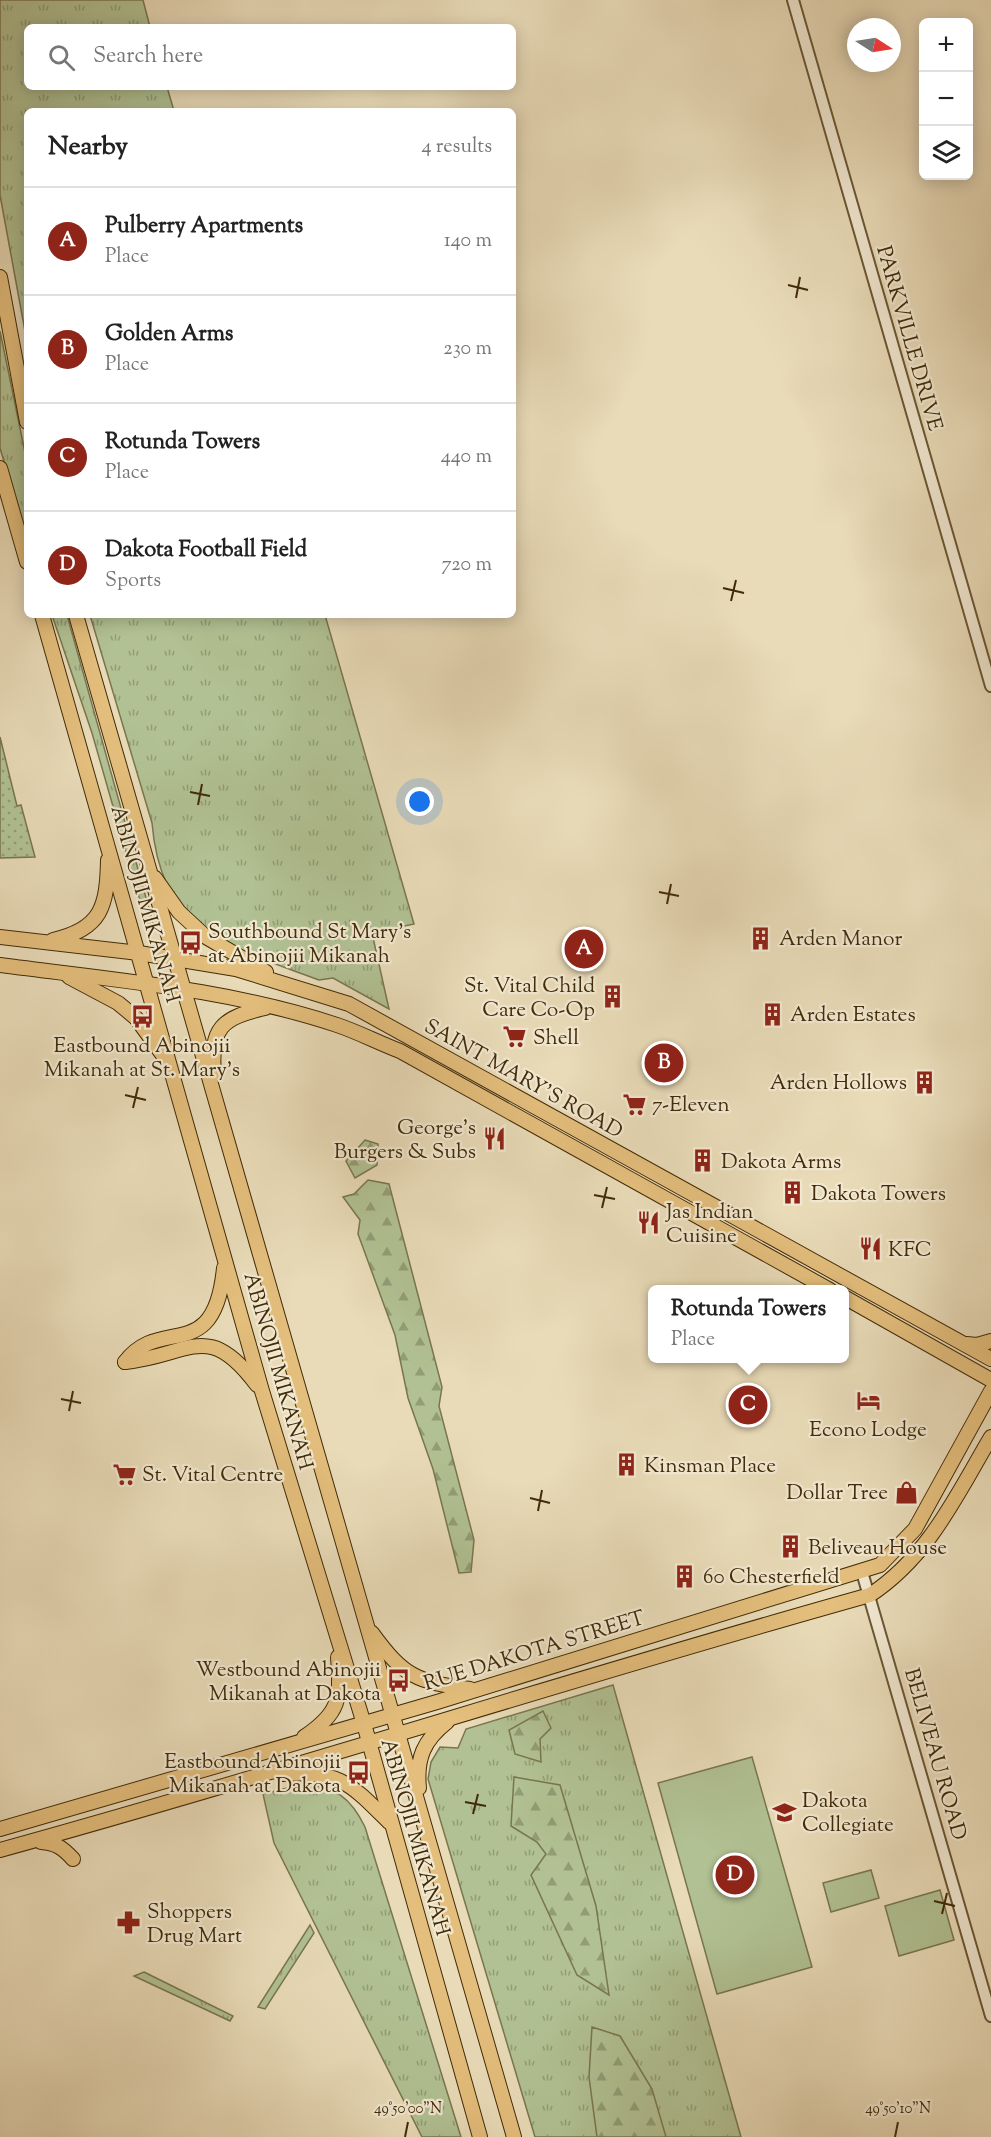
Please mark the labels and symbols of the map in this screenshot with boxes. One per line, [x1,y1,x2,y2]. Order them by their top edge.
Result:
north arrow [847,18,901,72]
street label: PARKVILLE DRIVE [867,242,949,435]
your location [405,787,434,816]
street label: ABINOJII MIKANAH [102,802,187,1007]
place label: Southbound St Mary's at Abinojii Mikanah [208,918,411,972]
building icon: Arden Manor [748,925,774,951]
place label: Arden Manor [779,925,902,955]
pin: A [564,926,604,972]
bus stop icon: Southbound St Mary's at Abinojii Mikanah [177,930,203,956]
place label: St. Vital Child Care Co-Op [464,972,595,1026]
building icon: St. Vital Child Care Co-Op [600,984,626,1010]
building icon: Arden Estates [759,1001,785,1027]
place label: Arden Estates [790,1001,916,1031]
bus stop icon: Eastbound Abinojii Mikanah at St. Mary's [129,1004,155,1030]
street label: SAINT MARY'S ROAD [418,1013,628,1147]
supermarket icon: Shell [502,1024,528,1050]
place label: Shell [533,1024,579,1054]
place label: Eastbound Abinojii Mikanah at St. Mary's [44,1032,240,1086]
pin: B [644,1040,684,1086]
place label: Arden Hollows [770,1069,907,1099]
building icon: Arden Hollows [912,1069,938,1095]
supermarket icon: 7-Eleven [621,1091,647,1117]
place label: 7-Eleven [652,1091,730,1121]
place label: George's Burgers & Subs [334,1114,476,1168]
restaurant icon: George's Burgers & Subs [481,1126,507,1152]
building icon: Dakota Arms [690,1148,716,1174]
place label: Dakota Arms [721,1148,841,1178]
building icon: Dakota Towers [780,1180,806,1206]
place label: Dakota Towers [811,1180,946,1210]
place label: Jas Indian Cuisine [665,1198,754,1252]
restaurant icon: Jas Indian Cuisine [635,1210,661,1236]
restaurant icon: KFC [857,1236,883,1262]
place label: KFC [888,1236,932,1266]
street label: ABINOJII MIKANAH [235,1269,320,1474]
pin: C [728,1382,768,1428]
hotel icon: Econo Lodge [855,1388,881,1414]
place label: Econo Lodge [809,1416,927,1446]
building icon: Kinsman Place [613,1452,639,1478]
place label: Kinsman Place [644,1452,776,1482]
supermarket icon: St. Vital Centre [111,1461,137,1487]
place label: St. Vital Centre [142,1461,283,1491]
place label: Dollar Tree [786,1479,888,1509]
shop icon: Dollar Tree [893,1479,919,1505]
building icon: Beliveau House [777,1534,803,1560]
place label: Beliveau House [808,1534,947,1564]
building icon: 60 Chesterfield [672,1563,698,1589]
place label: 60 Chesterfield [703,1563,840,1593]
street label: RUE DAKOTA STREET [420,1604,649,1700]
place label: Westbound Abinojii Mikanah at Dakota [196,1656,381,1710]
street label: BELIVEAU ROAD [895,1665,973,1844]
bus stop icon: Westbound Abinojii Mikanah at Dakota [386,1668,412,1694]
street label: ABINOJII MIKANAH [372,1735,457,1940]
place label: Eastbound Abinojii Mikanah at Dakota [164,1748,341,1802]
bus stop icon: Eastbound Abinojii Mikanah at Dakota [346,1760,372,1786]
place label: Dakota Collegiate [802,1787,894,1841]
school or university icon: Dakota Collegiate [771,1799,797,1825]
pin: D [716,1852,754,1898]
place label: Shoppers Drug Mart [147,1898,242,1952]
pharmacy icon: Shoppers Drug Mart [116,1910,142,1936]
text: 49°50'00"N [374,2099,442,2120]
text: 49°50'10"N [865,2099,931,2120]

